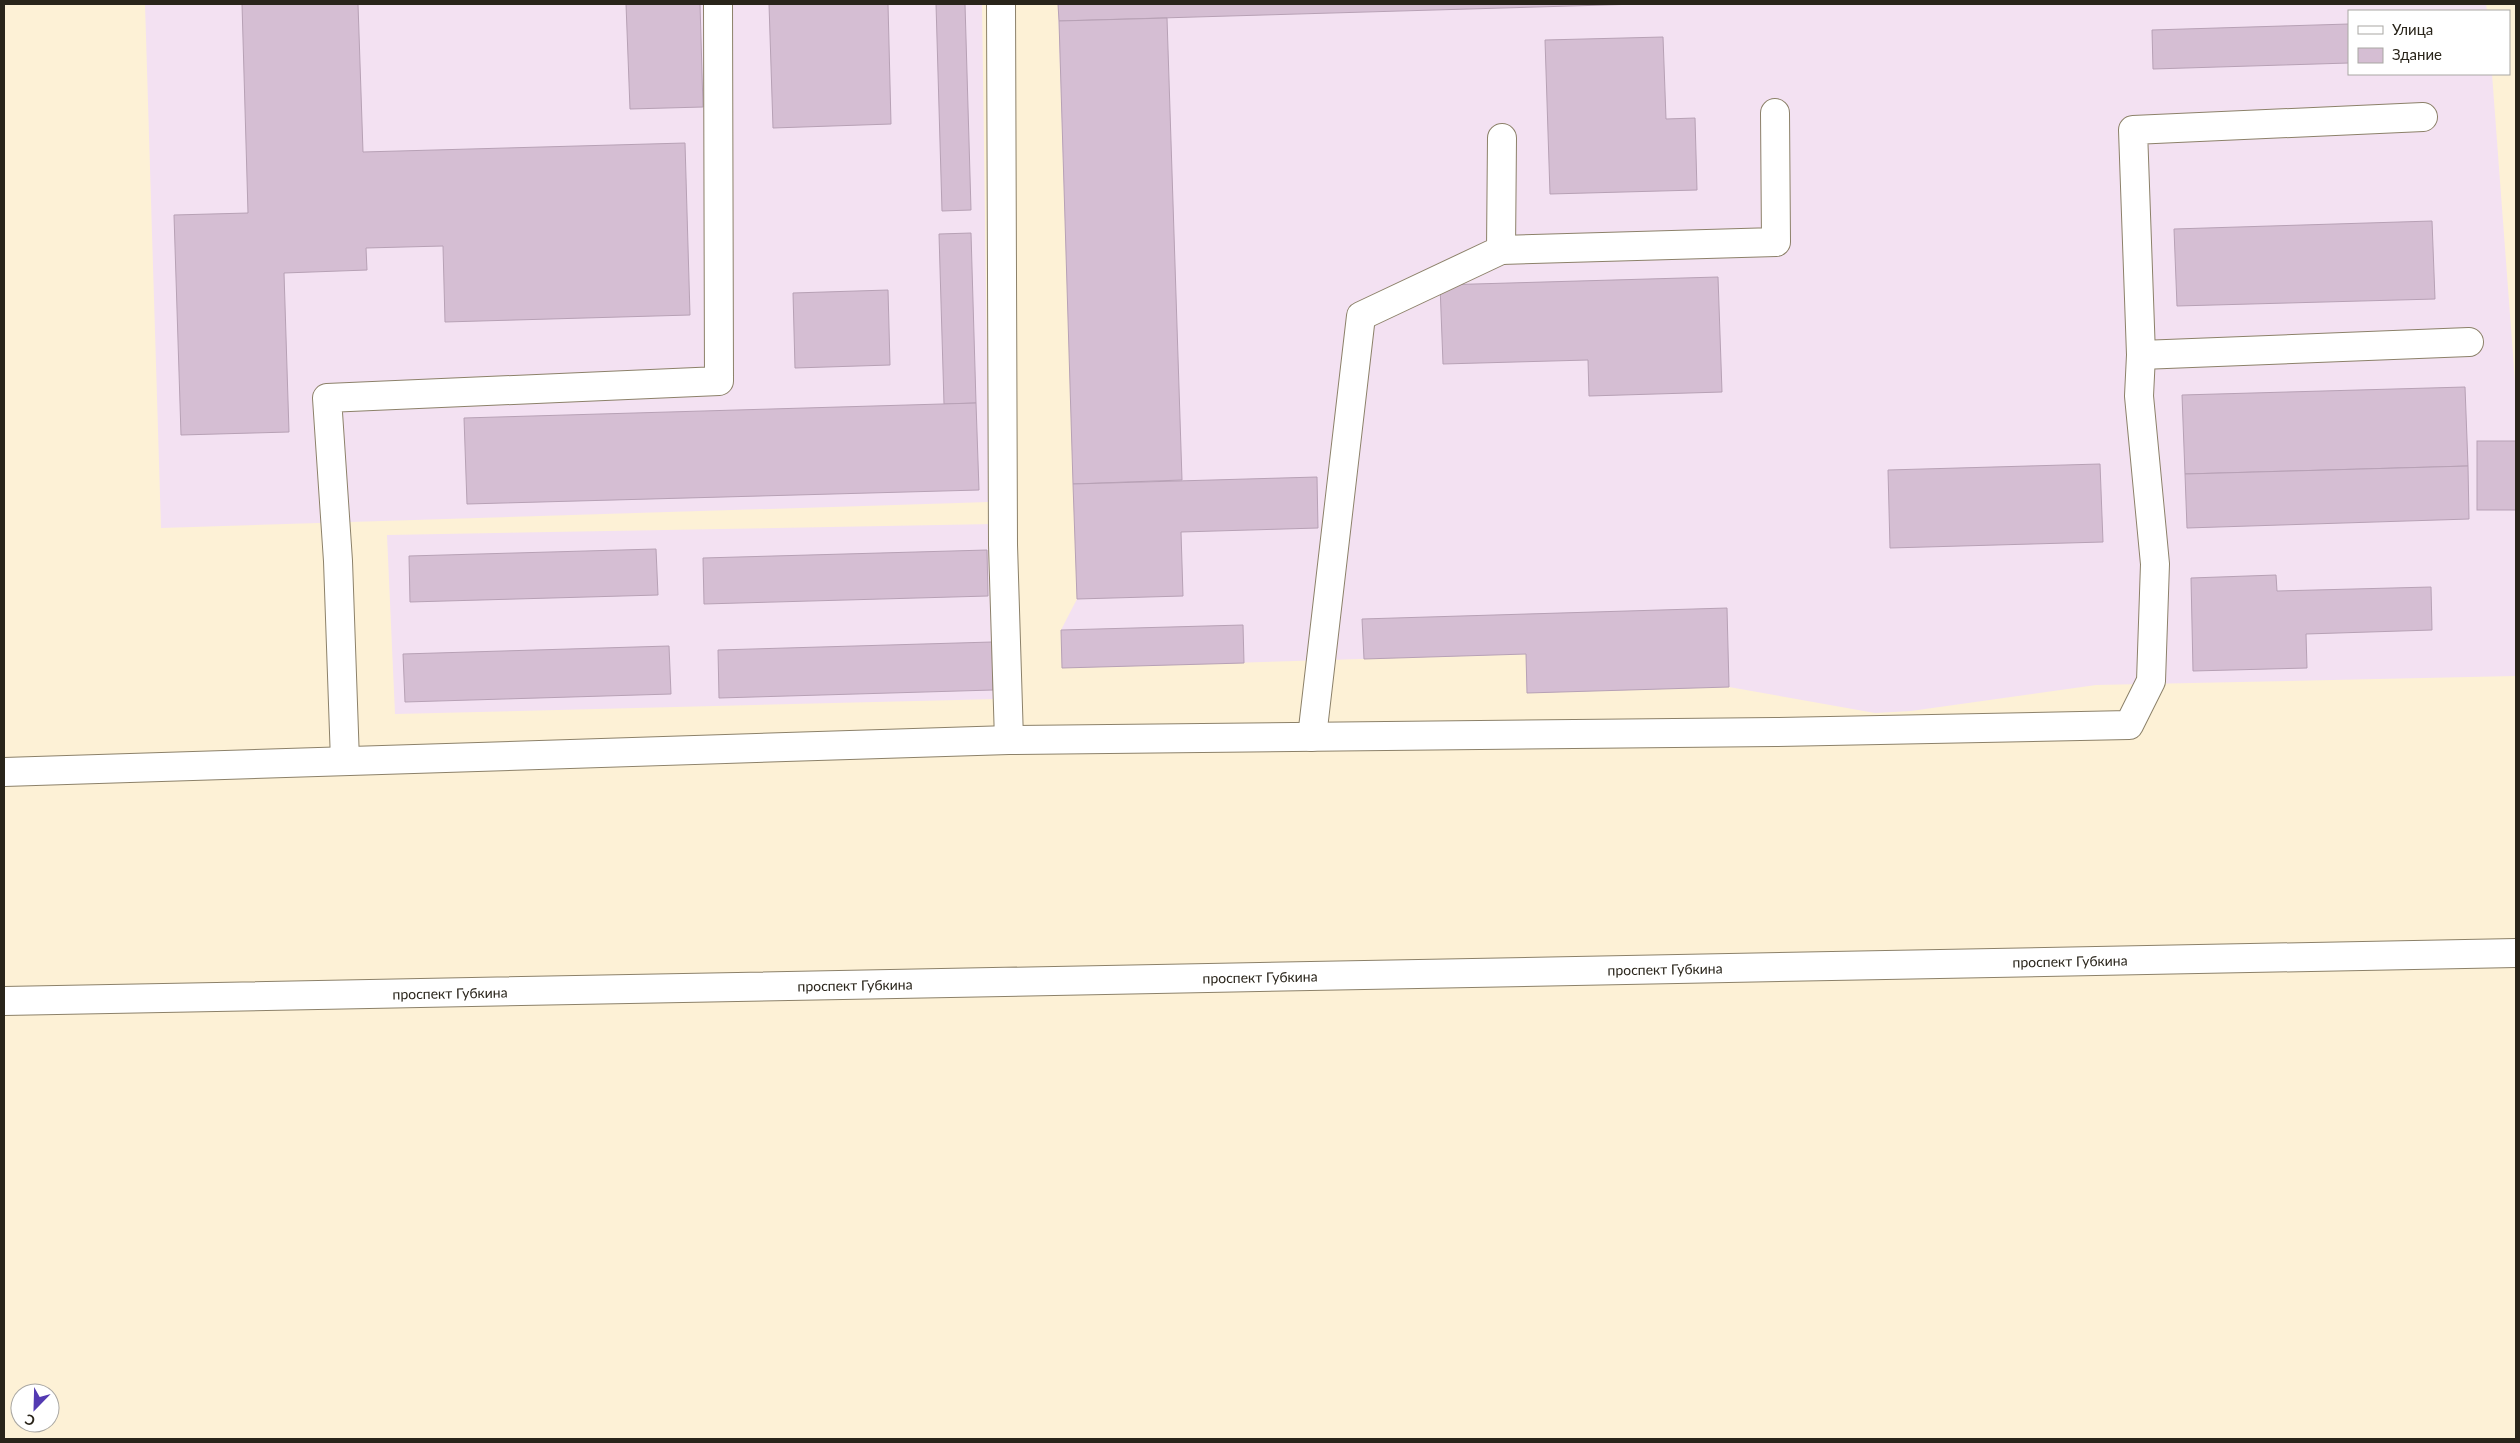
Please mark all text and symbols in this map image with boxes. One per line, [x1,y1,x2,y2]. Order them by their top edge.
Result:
legend [2348,10,2510,75]
text: Улица [2392,20,2433,38]
text: Здание [2392,45,2442,63]
street label: проспект Губкина [2012,951,2128,971]
street label: проспект Губкина [1607,959,1723,979]
street label: проспект Губкина [1202,967,1318,987]
street label: проспект Губкина [797,975,913,995]
street label: проспект Губкина [392,983,508,1003]
north arrow [10,1383,60,1433]
text: С [21,1411,37,1430]

